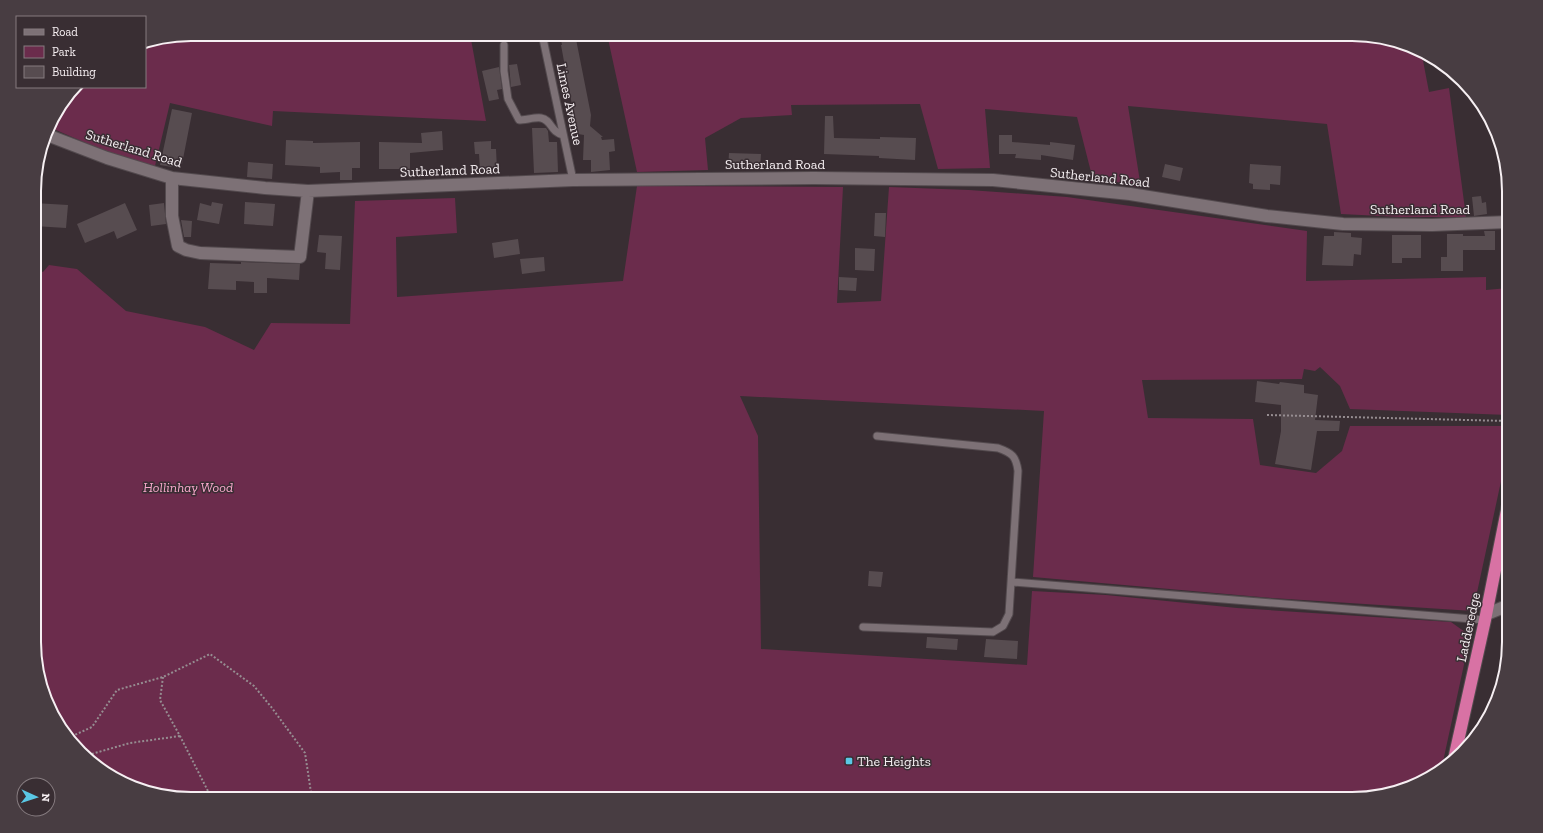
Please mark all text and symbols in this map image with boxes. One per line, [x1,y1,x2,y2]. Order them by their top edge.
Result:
legend [16,16,146,88]
text: Road [52,25,78,39]
text: Park [52,45,77,59]
street label: Limes Avenue [553,62,587,147]
text: Building [52,65,96,79]
street label: Sutherland Road [83,126,185,171]
street label: Sutherland Road [725,156,825,173]
street label: Sutherland Road [400,160,501,181]
street label: Sutherland Road [1049,164,1151,191]
street label: Sutherland Road [1370,201,1470,218]
park label: Hollinhay Wood [143,479,233,496]
street label: Ladderedge [1453,590,1484,663]
place label: The Heights [857,753,931,770]
marker: The Heights [844,756,854,766]
north arrow [16,777,56,817]
text: N [39,793,52,803]

